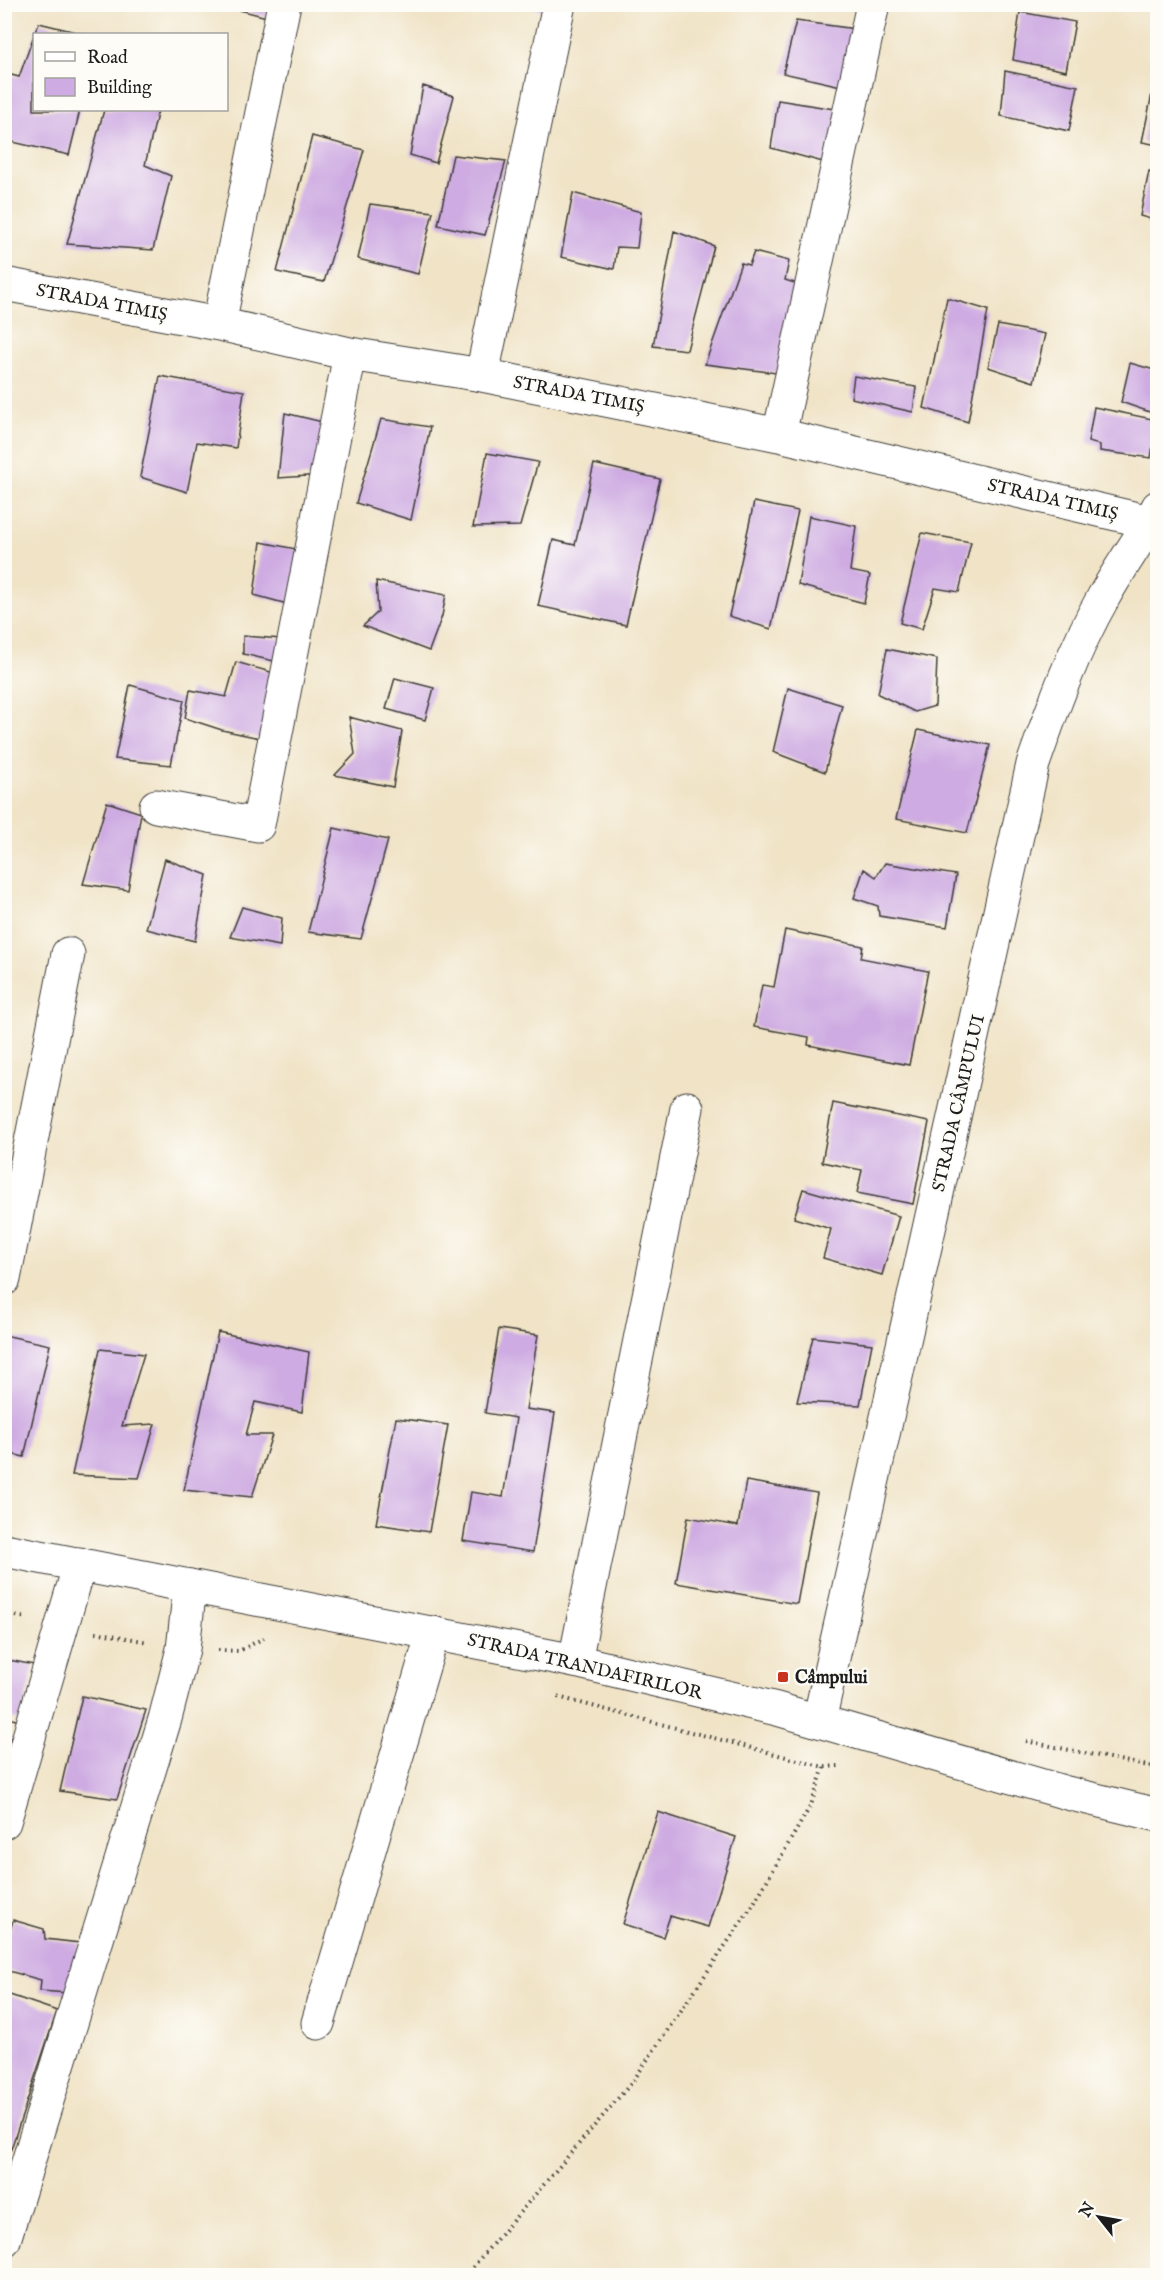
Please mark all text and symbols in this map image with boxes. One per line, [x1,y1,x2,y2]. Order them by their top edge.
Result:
legend [33,33,228,111]
text: Road [87,47,128,70]
text: Building [87,77,152,100]
street label: STRADA TIMIȘ [34,279,169,327]
street label: STRADA TIMIȘ [511,371,646,419]
street label: STRADA TIMIȘ [985,474,1120,527]
street label: STRADA CÂMPULUI [926,1012,991,1194]
street label: STRADA TRANDAFIRILOR [465,1629,706,1706]
place label: Câmpului [795,1667,868,1690]
marker: Câmpului [776,1670,790,1684]
north arrow [1069,2187,1129,2247]
text: N [1075,2199,1100,2222]

